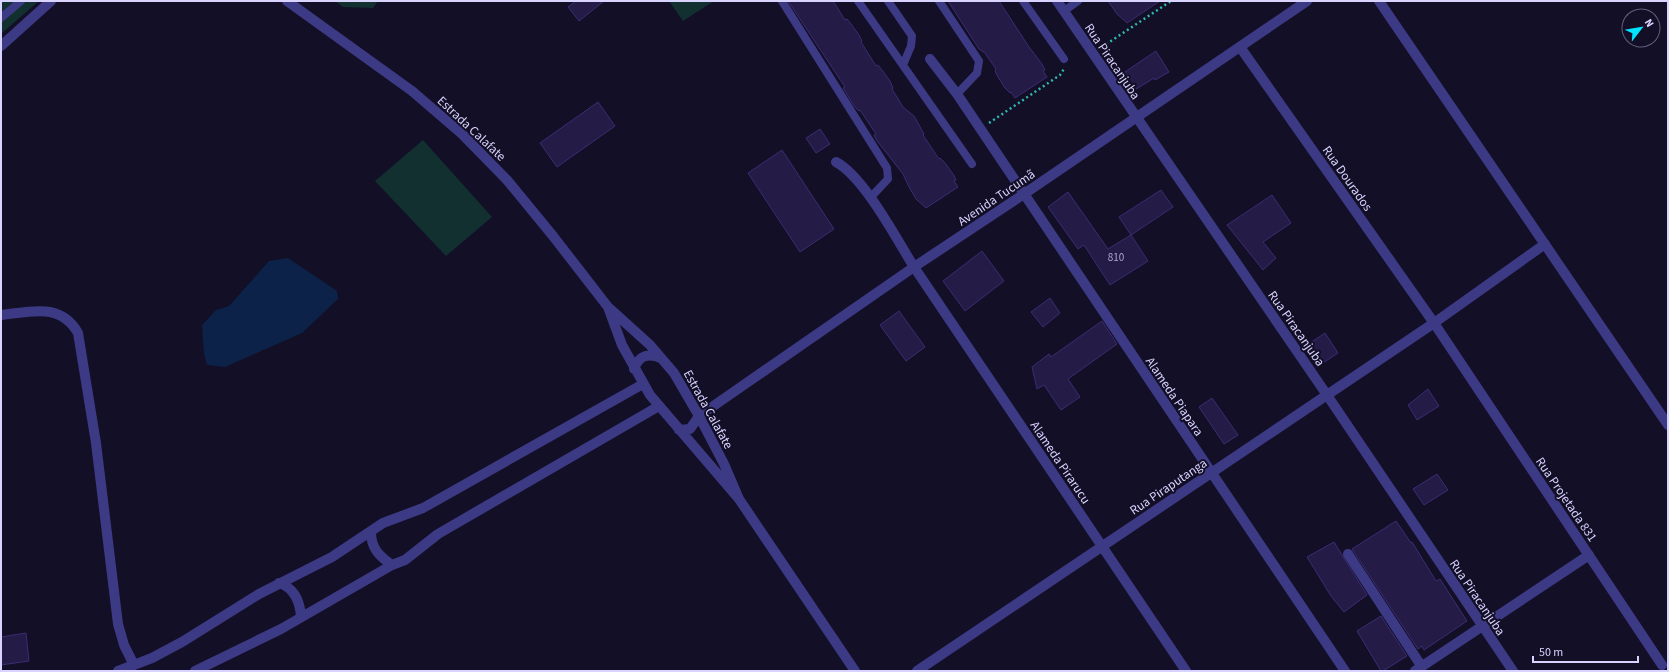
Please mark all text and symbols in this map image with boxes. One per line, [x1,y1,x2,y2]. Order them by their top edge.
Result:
north arrow [1621,8,1661,48]
text: N [1641,16,1657,30]
street label: Rua Piracanjuba [1080,20,1144,103]
street label: Estrada Calafate [433,92,510,165]
street label: Rua Dourados [1318,142,1377,215]
street label: Avenida Tucumã [954,165,1039,230]
house number: 810 [1108,250,1124,265]
street label: Rua Piracanjuba [1263,287,1329,370]
street label: Alameda Piapara [1141,353,1207,440]
street label: Estrada Calafate [679,367,737,452]
street label: Alameda Pirarucu [1026,418,1095,508]
street label: Rua Piraputanga [1126,454,1211,519]
street label: Rua Projetada 831 [1531,454,1601,545]
street label: Rua Piracanjuba [1445,556,1509,639]
scale bar [1533,638,1638,664]
text: 50 m [1539,644,1563,661]

